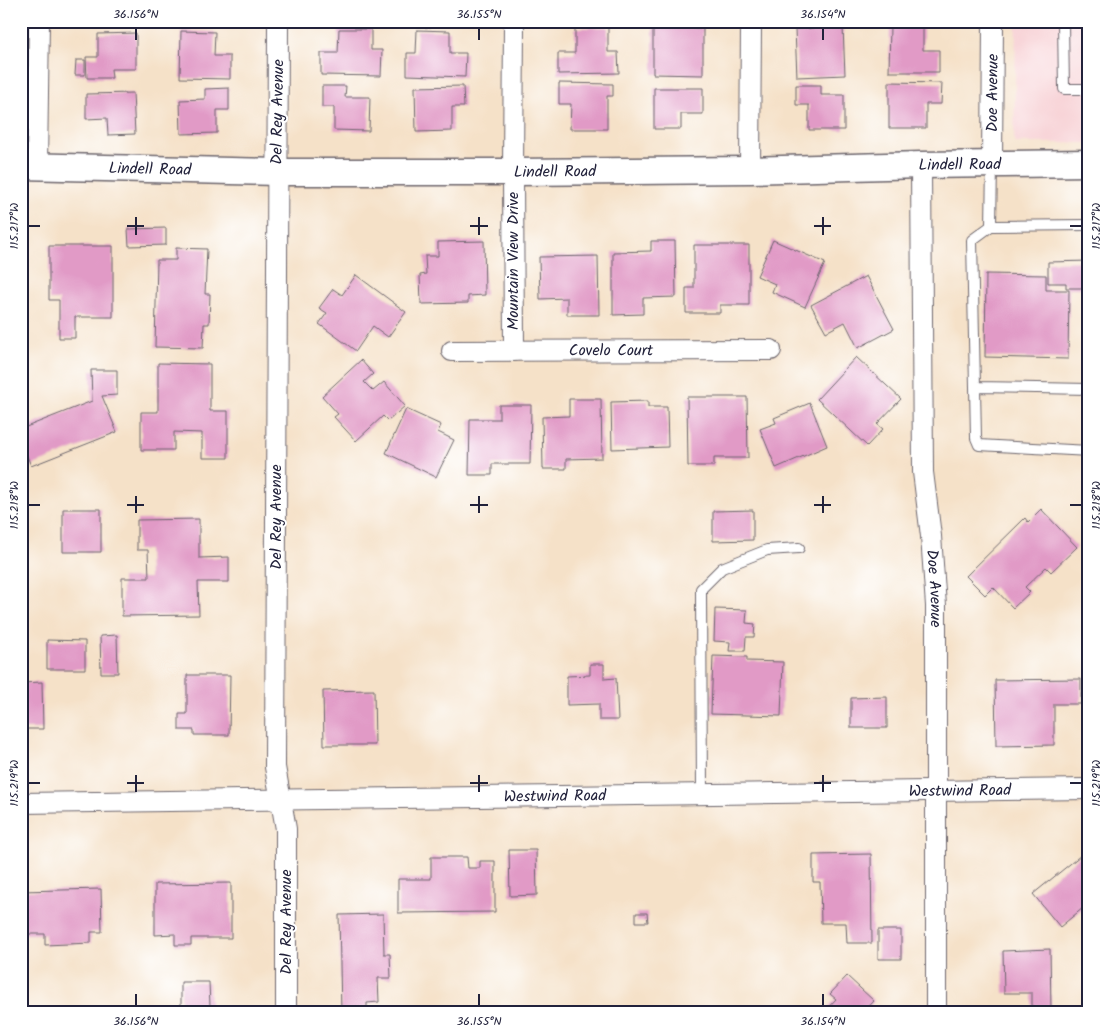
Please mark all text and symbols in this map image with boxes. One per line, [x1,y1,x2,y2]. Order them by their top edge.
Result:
text: 36.156°N [113,5,159,24]
text: 36.155°N [456,5,502,24]
text: 36.154°N [800,5,846,24]
street label: Doe Avenue [980,54,1005,132]
street label: Del Rey Avenue [265,59,291,165]
street label: Lindell Road [918,152,1002,178]
street label: Lindell Road [108,156,193,183]
street label: Lindell Road [513,159,597,184]
street label: Mountain View Drive [501,192,526,330]
text: 115.217°W [5,203,24,249]
text: 115.217°W [1087,203,1106,249]
street label: Covelo Court [569,338,654,363]
street label: Del Rey Avenue [264,464,289,570]
text: 115.218°W [5,481,24,529]
text: 115.218°W [1087,481,1106,529]
street label: Doe Avenue [919,548,949,627]
text: 115.219°W [5,760,24,806]
text: 115.219°W [1087,760,1106,806]
street label: Westwind Road [909,778,1012,804]
street label: Westwind Road [504,783,607,809]
street label: Del Rey Avenue [274,869,299,975]
text: 36.156°N [113,1012,159,1031]
text: 36.155°N [456,1012,502,1031]
text: 36.154°N [800,1012,846,1031]

